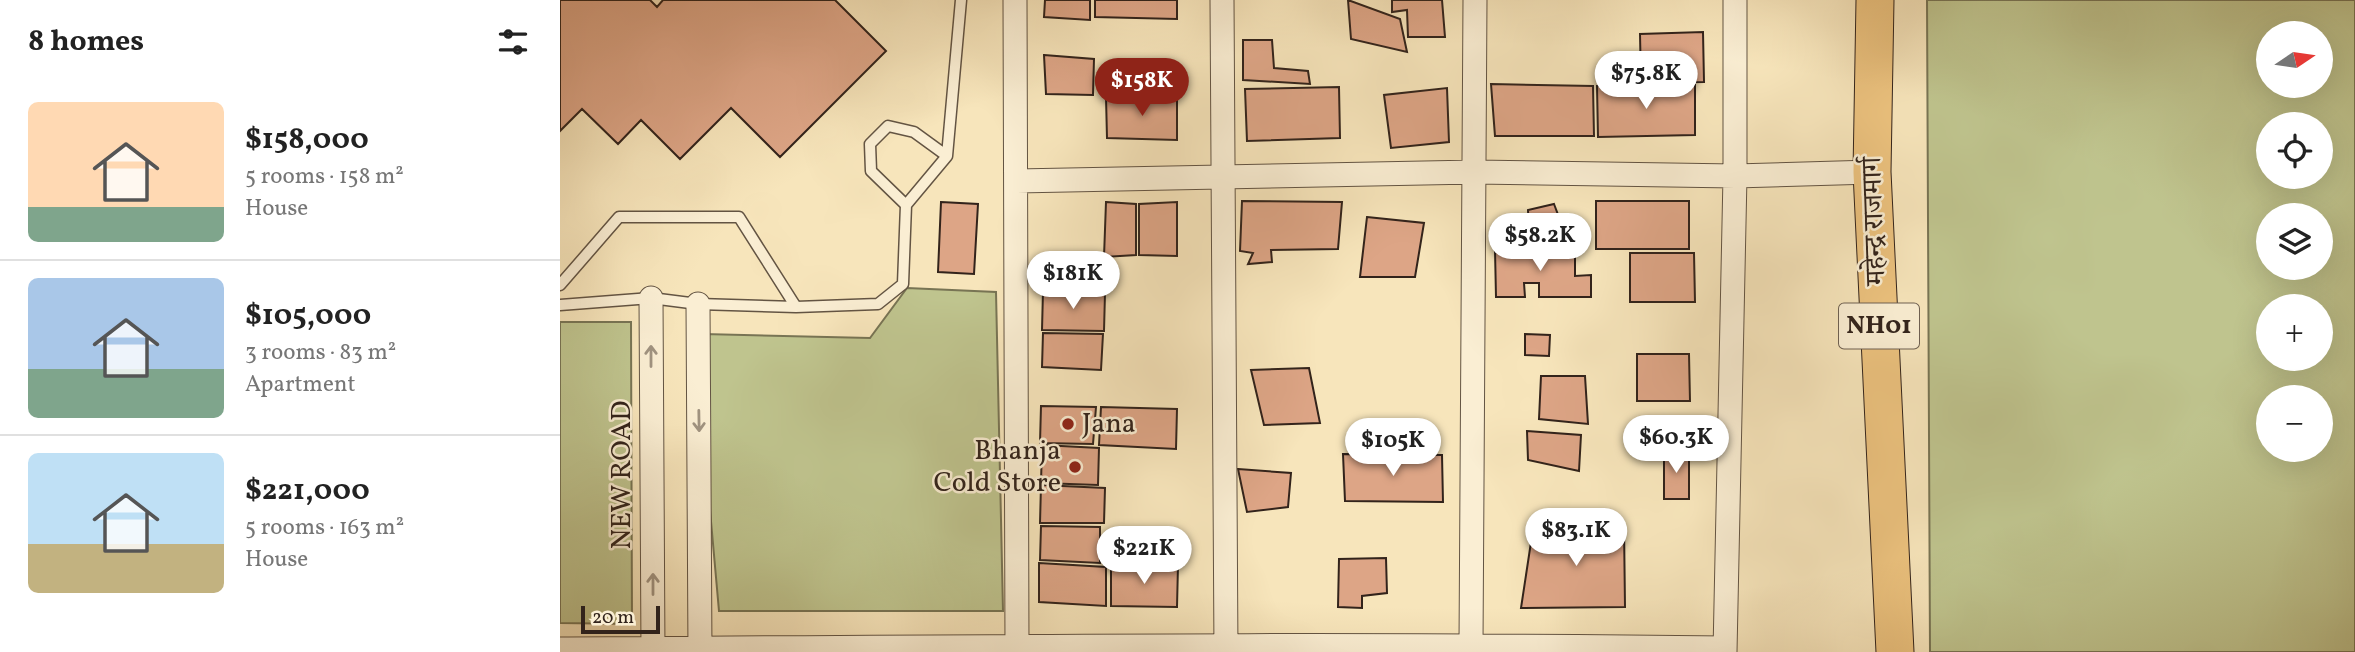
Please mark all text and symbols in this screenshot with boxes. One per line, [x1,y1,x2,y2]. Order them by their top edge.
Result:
text: 8 homes [28,21,144,63]
north arrow [2256,21,2333,98]
map controls [2256,21,2333,462]
icon: filters [494,23,532,61]
pin: $75.8K [1589,52,1703,111]
pin: $158K [1093,58,1191,118]
text: $75.8K [1611,58,1681,90]
text: $158K [1111,65,1173,97]
button: locate [2256,112,2333,189]
text: $158,000 [245,119,369,161]
icon: home [84,130,168,214]
street label: महेन्द्र राजमार्ग [1853,155,1897,288]
text: 5 rooms · 158 m² [245,161,404,193]
text: House [245,193,308,225]
button: layers [2256,203,2333,280]
pin: $58.2K [1483,214,1597,273]
text: $58.2K [1504,220,1576,252]
pin: $181K [1024,252,1122,311]
text: $181K [1043,258,1103,290]
button: + [2256,294,2333,371]
text: $105,000 [245,295,371,337]
road number: NH01 [1839,304,1919,348]
icon: home [84,306,168,390]
text: 3 rooms · 83 m² [245,337,396,369]
one-way arrow [644,345,658,368]
text: Apartment [245,369,356,401]
button: − [2256,385,2333,462]
street label: NEW ROAD [603,401,642,549]
place label: Jana [1082,405,1136,444]
one-way arrow [692,409,706,432]
marker: Jana [1060,416,1076,432]
pin: $60.3K [1619,416,1733,475]
pin: $105K [1344,419,1442,478]
text: $60.3K [1639,422,1713,454]
text: $105K [1361,425,1425,457]
place label: Bhanja Cold Store [933,432,1061,503]
marker: Bhanja Cold Store [1067,459,1083,475]
text: $221,000 [245,470,370,512]
icon: home [84,481,168,565]
pin: $83.1K [1519,508,1633,568]
text: 5 rooms · 163 m² [245,512,404,544]
text: $83.1K [1541,515,1611,547]
pin: $221K [1095,526,1193,586]
text: $221K [1113,533,1175,565]
text: House [245,544,308,576]
one-way arrow [646,573,660,596]
scale bar [581,603,660,635]
text: 20 m [592,605,634,631]

